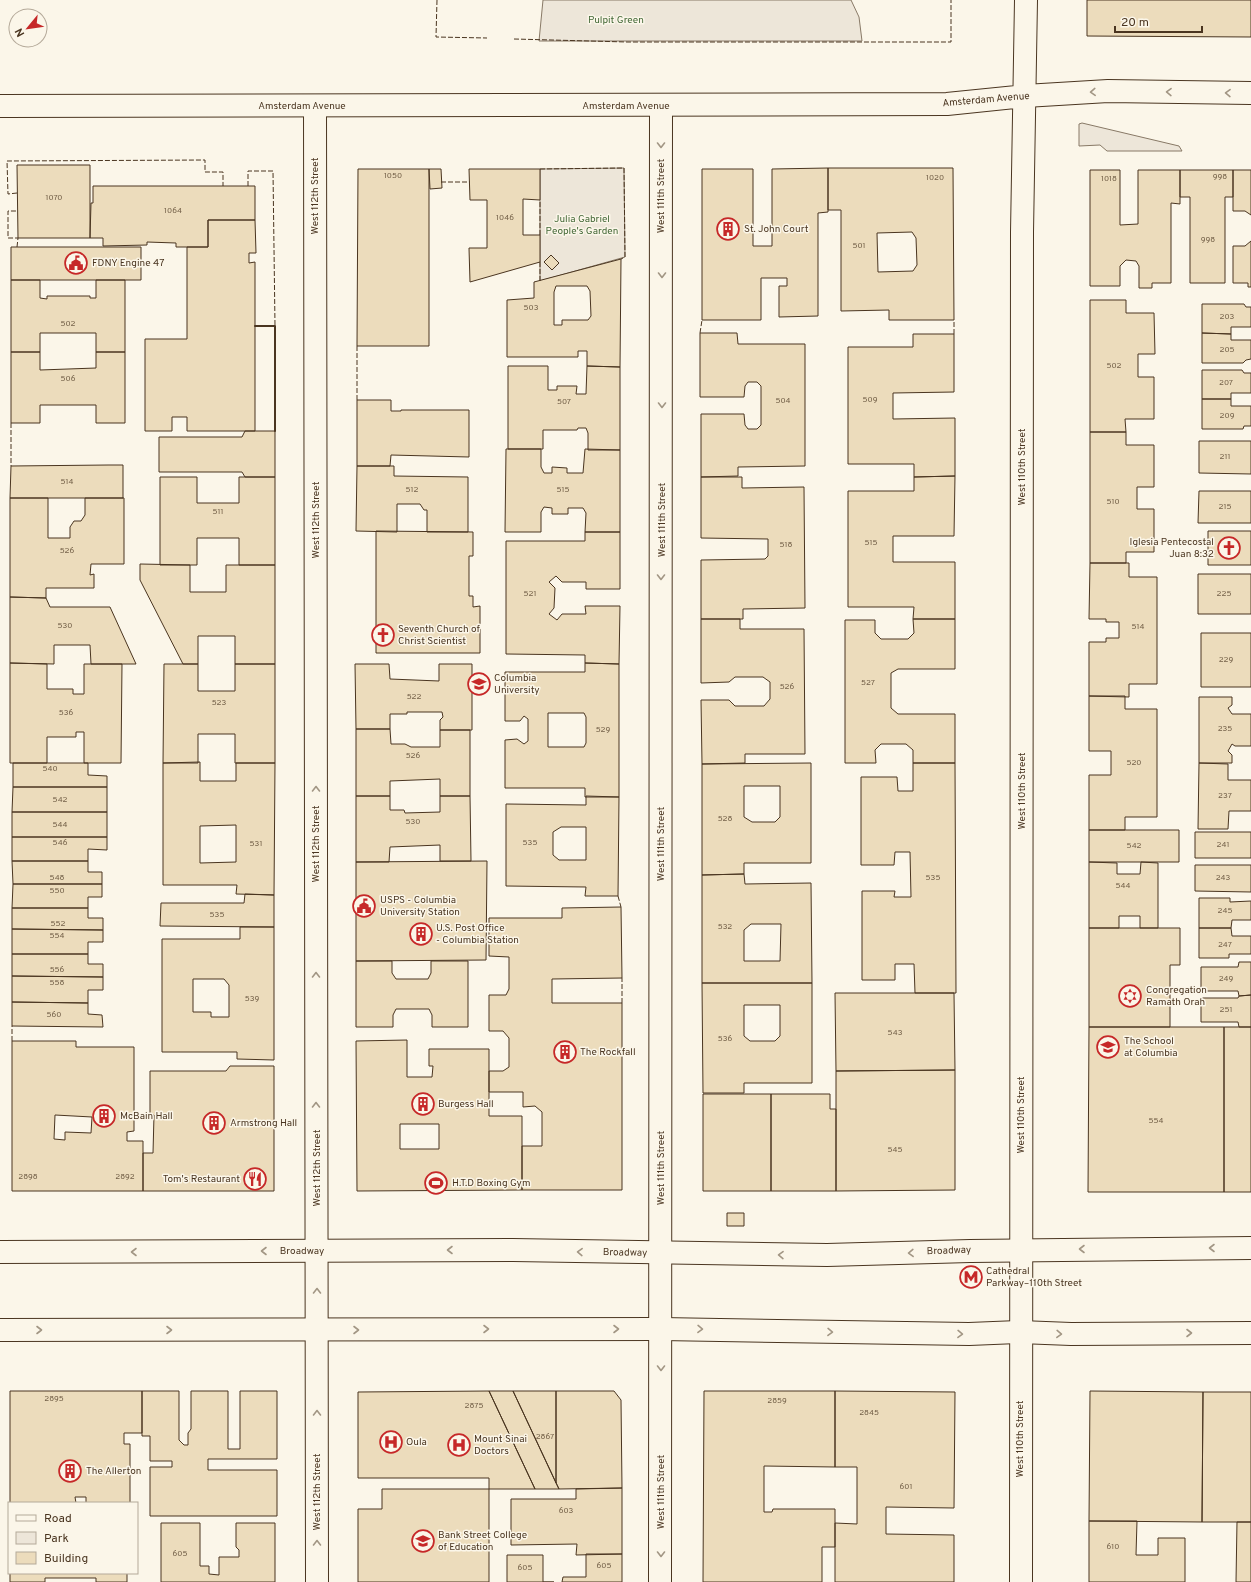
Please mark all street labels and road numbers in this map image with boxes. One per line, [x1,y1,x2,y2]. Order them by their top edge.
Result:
street label: Amsterdam Avenue [942,90,1030,110]
street label: Amsterdam Avenue [258,100,346,113]
street label: Amsterdam Avenue [582,100,670,113]
street label: West 112th Street [309,157,322,234]
street label: West 111th Street [655,159,668,233]
street label: West 110th Street [1016,428,1029,506]
street label: West 112th Street [310,481,323,558]
street label: West 111th Street [656,483,669,557]
street label: West 110th Street [1016,752,1029,830]
street label: West 112th Street [310,805,323,882]
street label: West 111th Street [655,807,668,881]
street label: West 110th Street [1015,1076,1028,1154]
street label: West 112th Street [311,1129,324,1206]
street label: West 111th Street [655,1131,668,1205]
street label: Broadway [927,1244,971,1258]
street label: Broadway [280,1245,324,1258]
street label: Broadway [603,1246,647,1260]
street label: West 110th Street [1014,1400,1027,1478]
street label: West 112th Street [311,1453,324,1530]
street label: West 111th Street [655,1455,668,1529]

